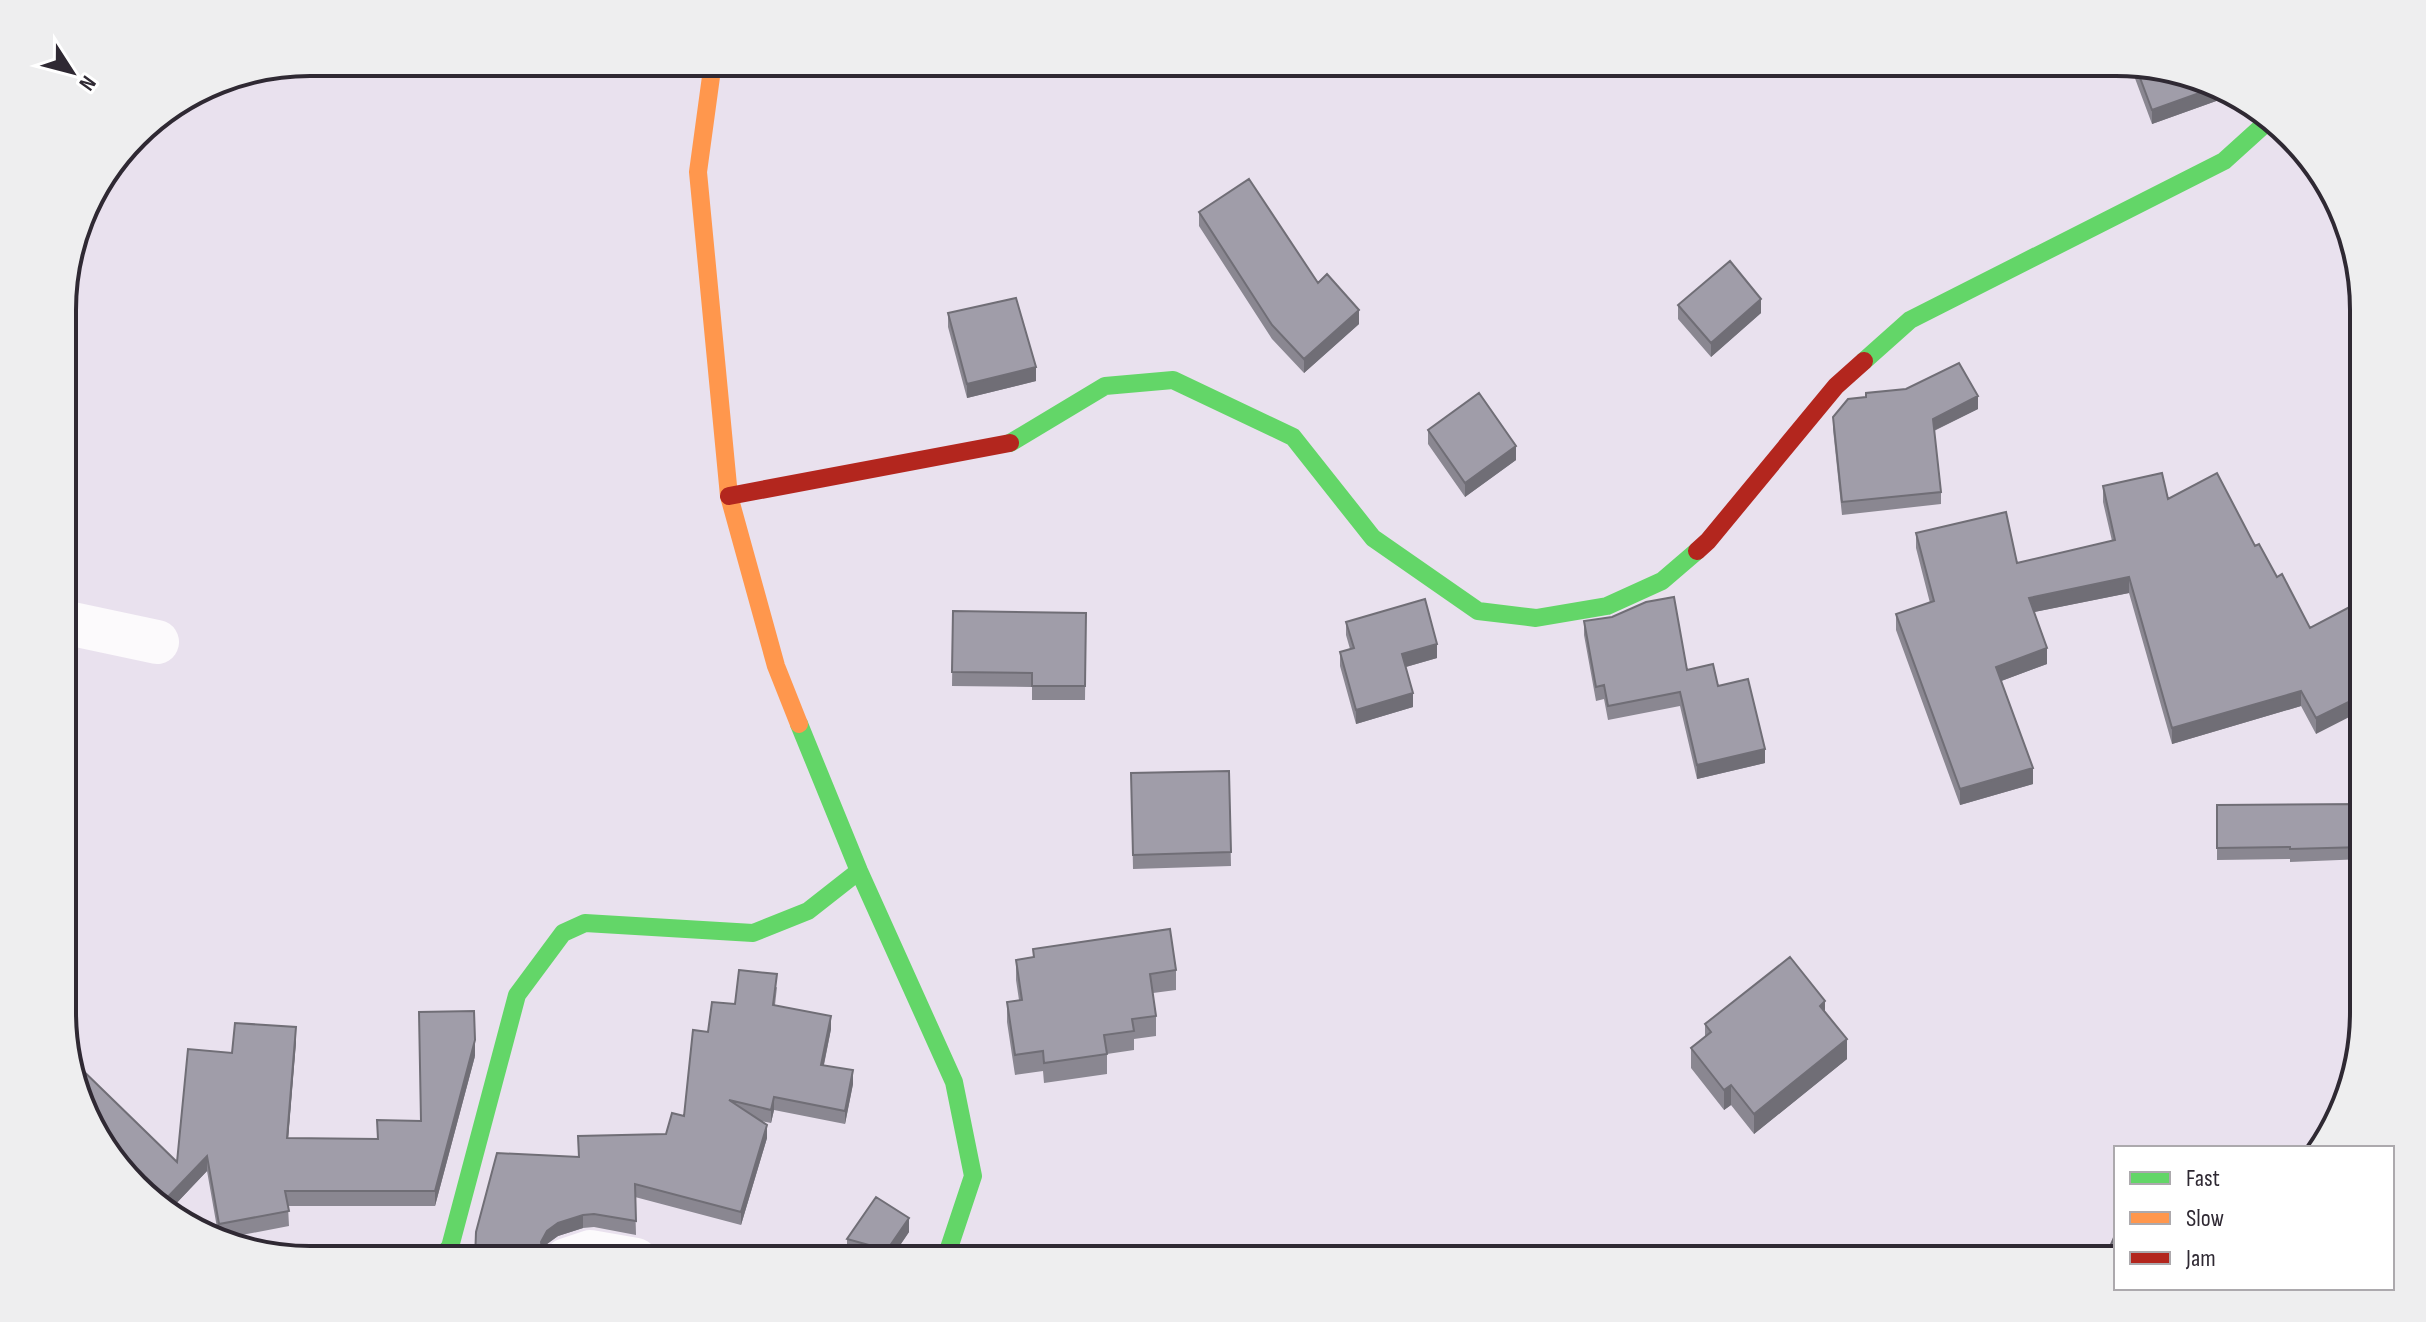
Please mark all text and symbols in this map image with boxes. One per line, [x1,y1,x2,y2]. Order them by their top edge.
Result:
north arrow [32,32,112,112]
text: N [73,70,101,96]
legend [2114,1146,2394,1290]
text: Fast [2186,1164,2220,1193]
text: Slow [2186,1204,2224,1233]
text: Jam [2185,1244,2216,1273]

